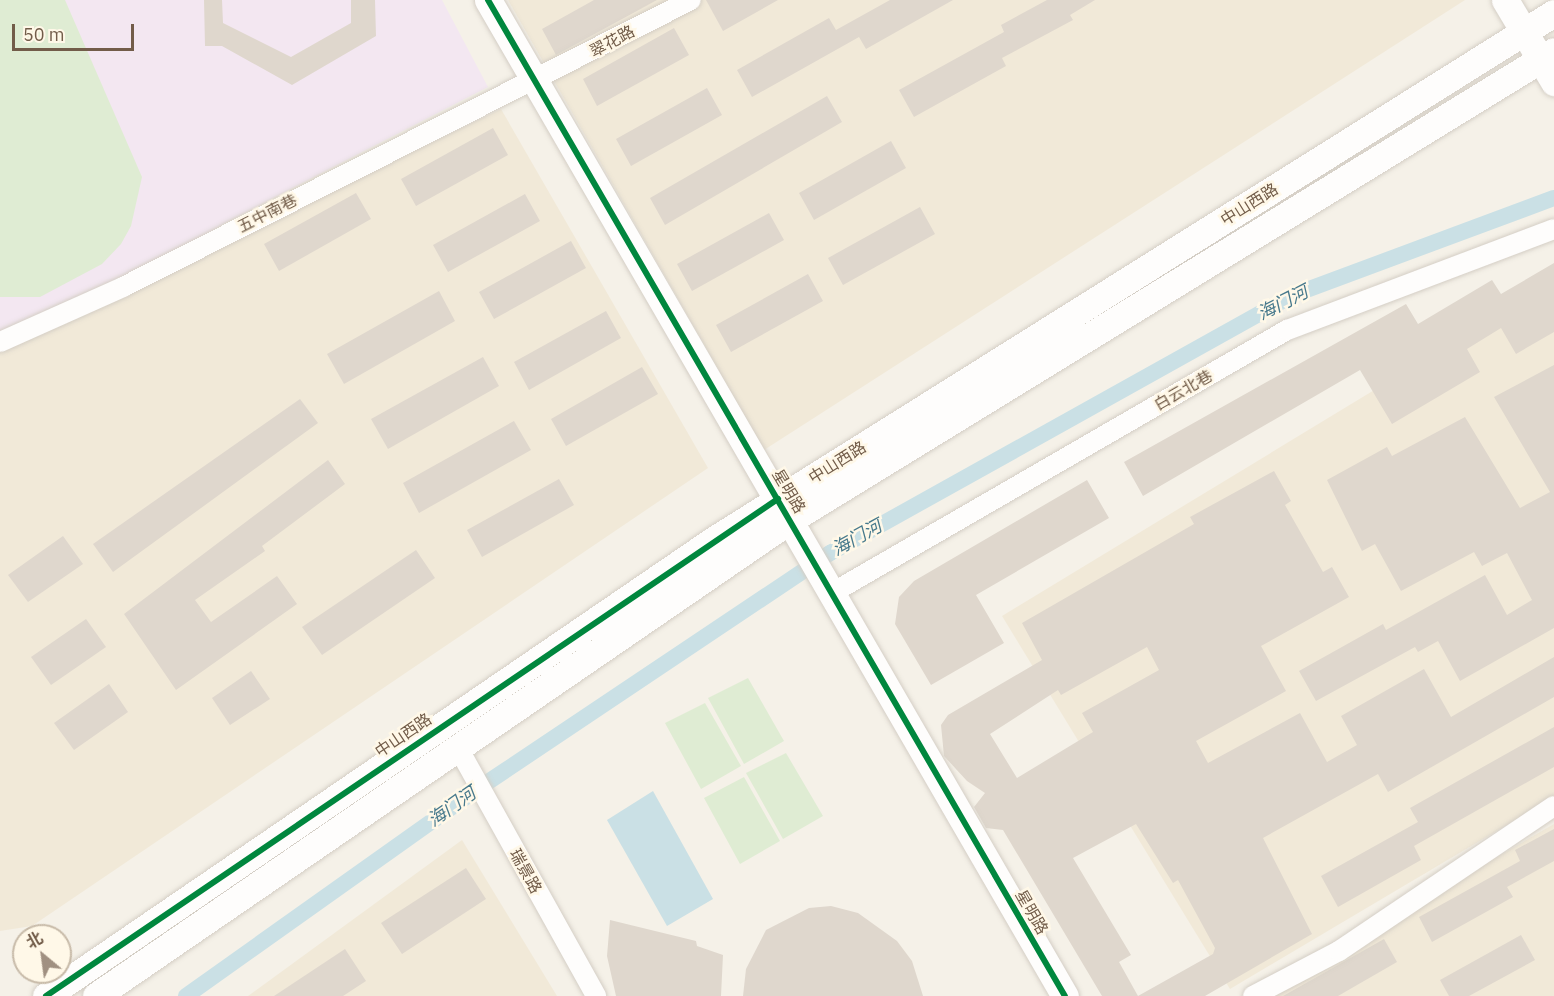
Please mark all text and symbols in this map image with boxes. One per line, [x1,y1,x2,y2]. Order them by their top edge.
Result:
scale bar [15,12,136,50]
street label: 翠花路 [586,21,638,61]
text: 50 m [23,23,65,46]
street label: 中山西路 [1217,179,1281,229]
street label: 五中南巷 [234,190,300,236]
water label: 海门河 [1254,281,1312,325]
street label: 白云北巷 [1150,366,1216,414]
street label: 中山西路 [805,437,869,487]
street label: 星明路 [768,465,810,517]
water label: 海门河 [828,515,886,561]
street label: 中山西路 [371,709,435,761]
water label: 海门河 [424,783,480,831]
street label: 瑞景路 [506,845,546,897]
street label: 星明路 [1012,886,1052,938]
north arrow [12,924,72,984]
text: 北 [22,927,46,953]

